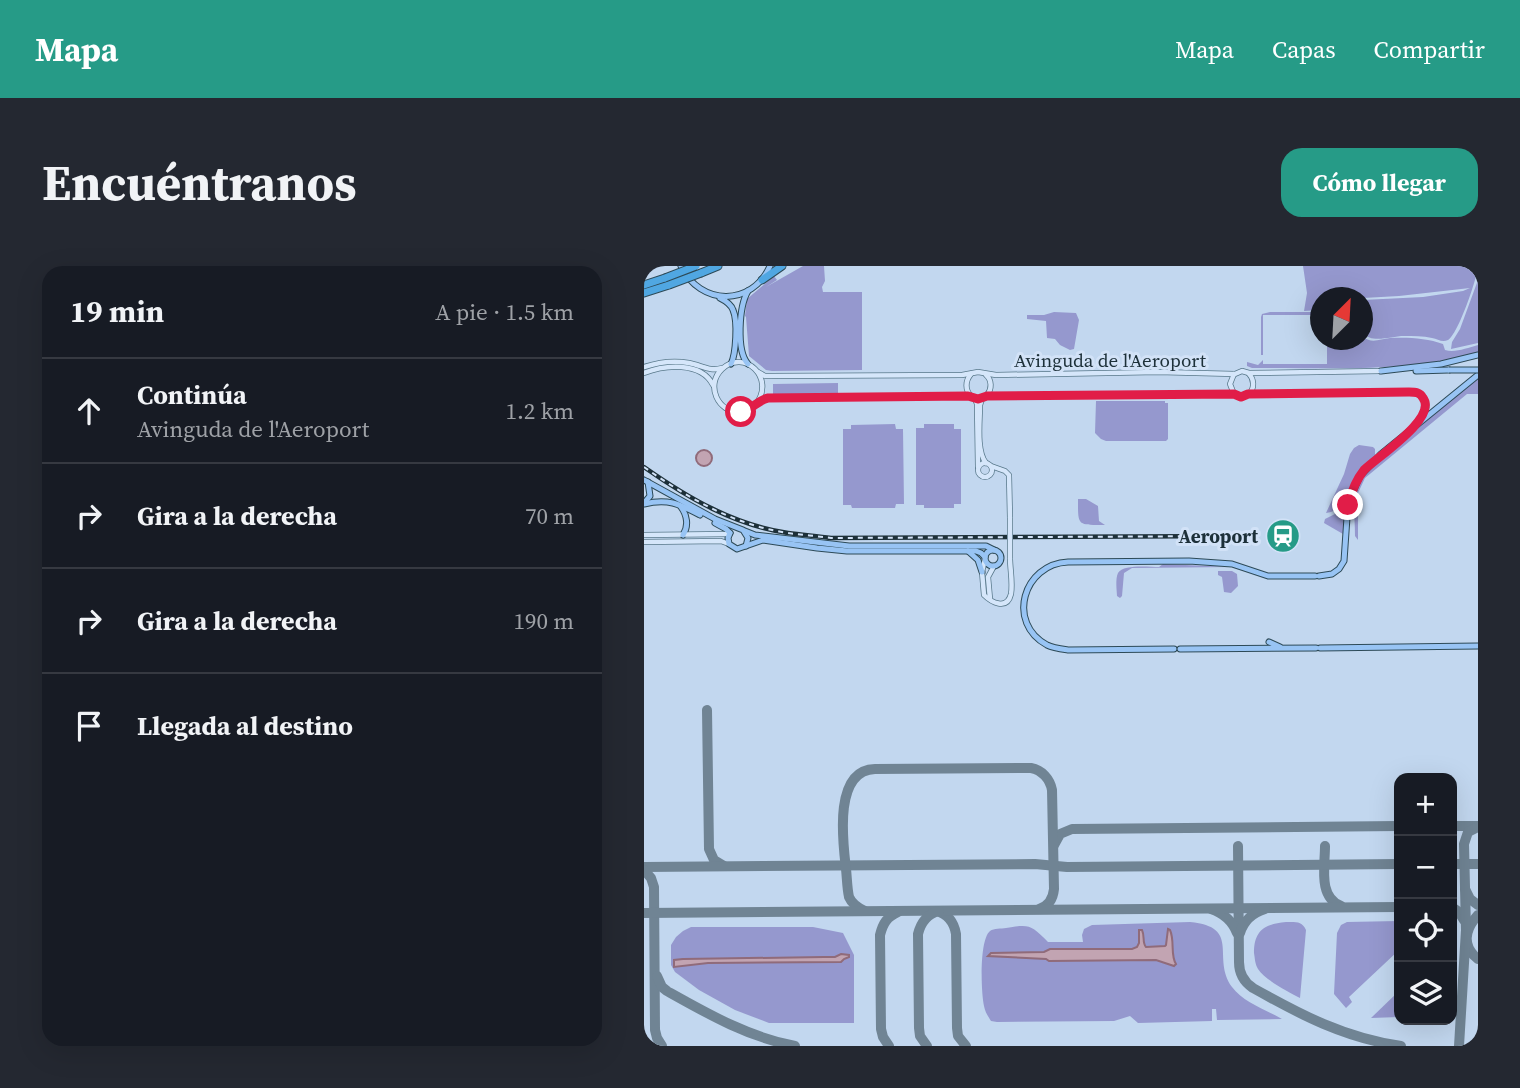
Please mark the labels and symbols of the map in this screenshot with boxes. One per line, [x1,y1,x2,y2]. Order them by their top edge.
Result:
north arrow [1310,287,1373,350]
street label: Avinguda de l'Aeroport [1014,347,1207,373]
route start [725,396,756,427]
route end [1332,489,1363,520]
station icon: Aeroport [1264,517,1302,555]
place label: Aeroport [1178,523,1258,549]

